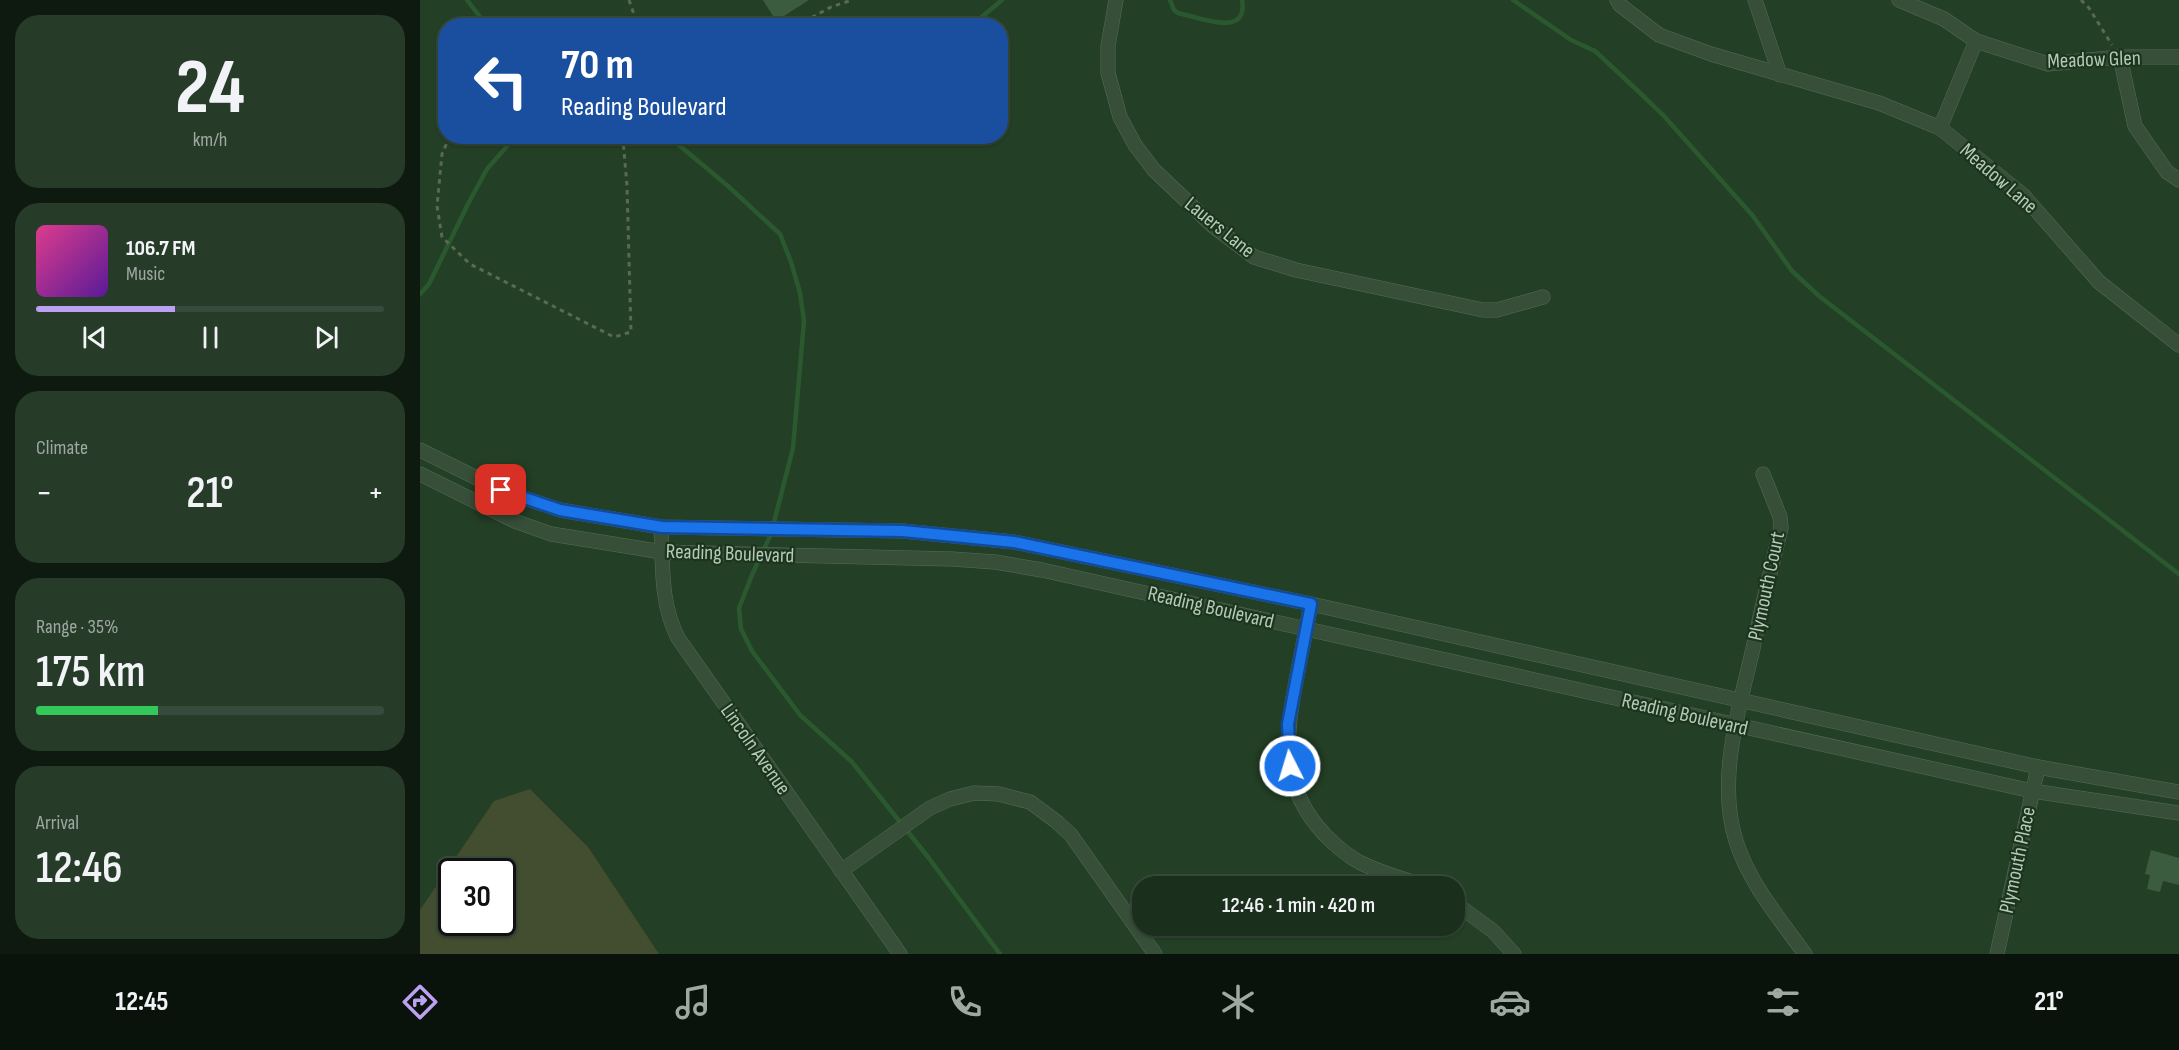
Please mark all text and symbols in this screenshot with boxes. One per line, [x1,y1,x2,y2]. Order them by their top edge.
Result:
text: 70 m [561,40,634,91]
text: 24 [175,42,245,135]
icon: left [462,42,540,120]
street label: Meadow Glen [2047,45,2141,74]
text: Reading Boulevard [561,91,727,123]
text: km/h [193,128,227,152]
street label: Meadow Lane [1955,138,2043,219]
street label: Lauers Lane [1180,192,1260,263]
text: 106.7 FM [126,235,195,262]
text: Music [126,262,165,286]
icon: previous [78,321,111,354]
icon: pause [194,321,227,354]
icon: next [310,321,343,354]
text: Climate [36,436,88,460]
pin [475,464,526,515]
text: 21° [186,466,234,521]
text: − [36,473,52,513]
text: + [368,473,384,513]
icon: arrive [484,473,517,506]
street label: Plymouth Court [1743,529,1790,643]
street label: Reading Boulevard [665,539,795,568]
street label: Reading Boulevard [1145,581,1276,634]
text: Range · 35% [36,615,118,639]
text: 175 km [36,645,145,700]
street label: Reading Boulevard [1619,688,1750,741]
street label: Lincoln Avenue [715,699,796,800]
position arrow [1258,734,1322,798]
street label: Plymouth Place [1994,805,2041,916]
text: Arrival [36,811,79,835]
text: 12:46 [36,841,123,896]
speed limit sign: 30 [438,858,516,936]
text: 12:46 · 1 min · 420 m [1222,892,1375,919]
icon: directions [399,981,441,1023]
icon: music [672,981,714,1023]
icon: phone [944,981,986,1023]
icon: climate [1217,981,1259,1023]
icon: car [1489,981,1531,1023]
icon: filters [1762,981,1804,1023]
text: 12:45 [115,986,168,1018]
text: 21° [2034,986,2064,1018]

